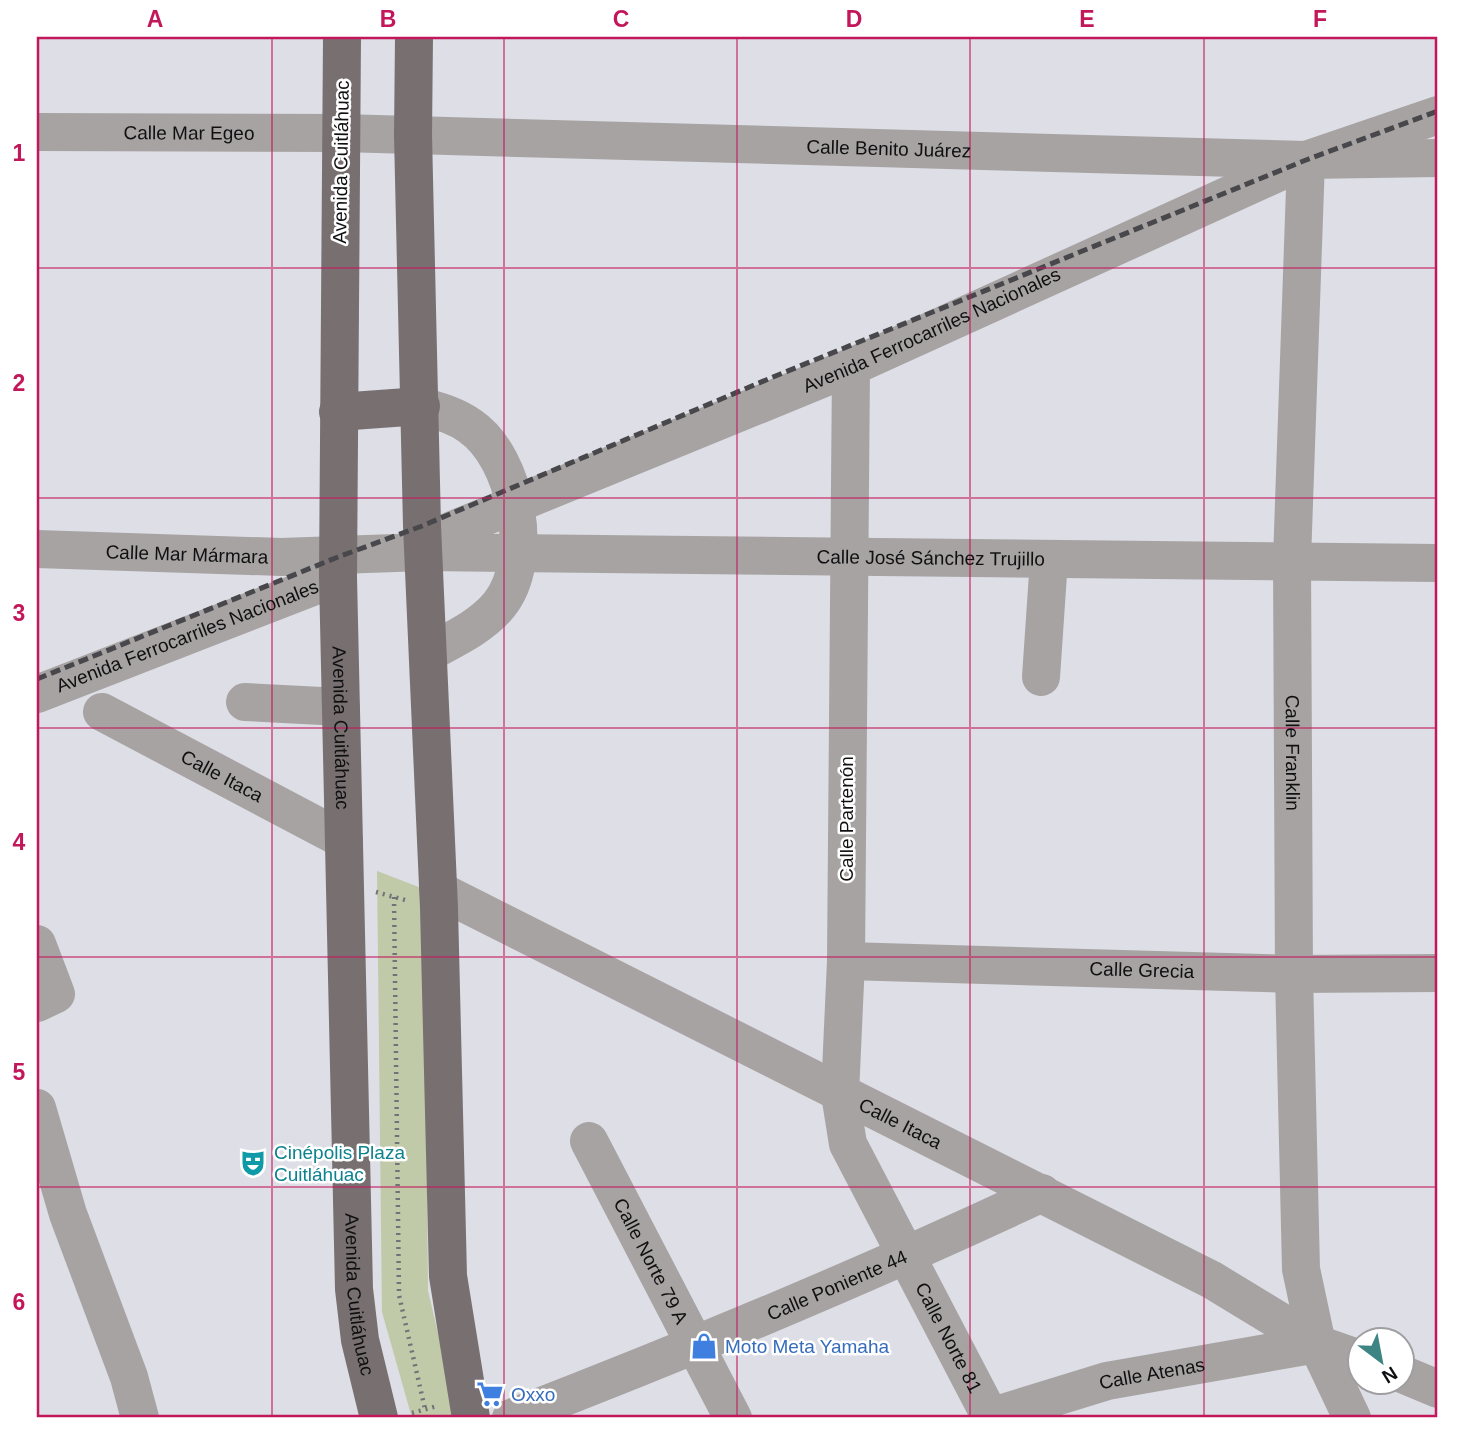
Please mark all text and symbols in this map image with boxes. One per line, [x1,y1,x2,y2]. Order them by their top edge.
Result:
text: A [147,6,163,32]
text: B [380,6,396,32]
text: C [613,6,629,32]
text: D [846,6,862,32]
text: E [1079,6,1095,32]
text: F [1313,6,1327,32]
street label: Avenida Cuitláhuac [329,80,353,244]
street label: Calle Mar Egeo [123,122,255,143]
street label: Calle Benito Juárez [806,136,972,161]
text: 1 [13,140,26,166]
street label: Avenida Ferrocarriles Nacionales [800,263,1063,396]
text: 2 [13,370,25,396]
street label: Calle Mar Mármara [105,541,269,567]
street label: Calle José Sánchez Trujillo [816,546,1045,569]
street label: Avenida Ferrocarriles Nacionales [53,575,321,696]
text: 3 [13,600,25,626]
street label: Avenida Cuitláhuac [329,646,354,810]
street label: Calle Franklin [1282,695,1304,811]
street label: Calle Itaca [178,745,267,806]
street label: Calle Partenón [836,756,857,882]
text: 4 [13,829,26,855]
street label: Calle Grecia [1089,958,1195,982]
text: 5 [13,1059,26,1085]
street label: Calle Itaca [856,1093,946,1153]
place label: Cinépolis Plaza Cuitláhuac [274,1142,405,1185]
theatre icon: Cinépolis Plaza Cuitláhuac [238,1148,268,1178]
street label: Calle Norte 79 A [610,1194,693,1327]
street label: Avenida Cuitláhuac [342,1213,379,1378]
street label: Calle Poniente 44 [764,1245,910,1324]
street label: Calle Norte 81 [912,1279,986,1396]
text: 6 [13,1289,25,1315]
north arrow [1346,1326,1416,1396]
shop icon: Moto Meta Yamaha [689,1331,719,1361]
place label: Moto Meta Yamaha [725,1336,889,1357]
street label: Calle Atenas [1096,1353,1206,1393]
text: N [1378,1362,1401,1388]
supermarket icon: Oxxo [475,1379,505,1409]
place label: Oxxo [511,1384,555,1405]

